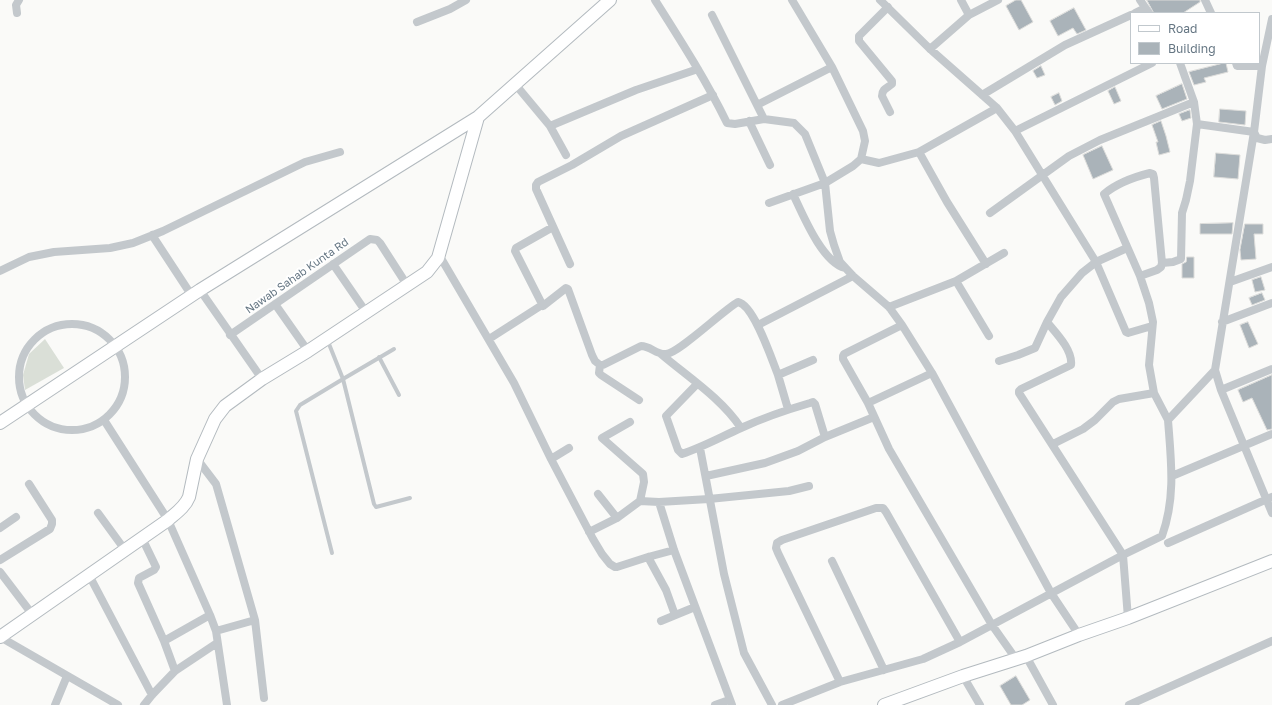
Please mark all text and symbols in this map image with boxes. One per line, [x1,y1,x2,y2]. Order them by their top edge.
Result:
legend [1130,12,1260,64]
text: Road [1168,21,1197,36]
text: Building [1168,41,1216,56]
street label: Nawab Sahab Kunta Rd [243,235,351,317]

